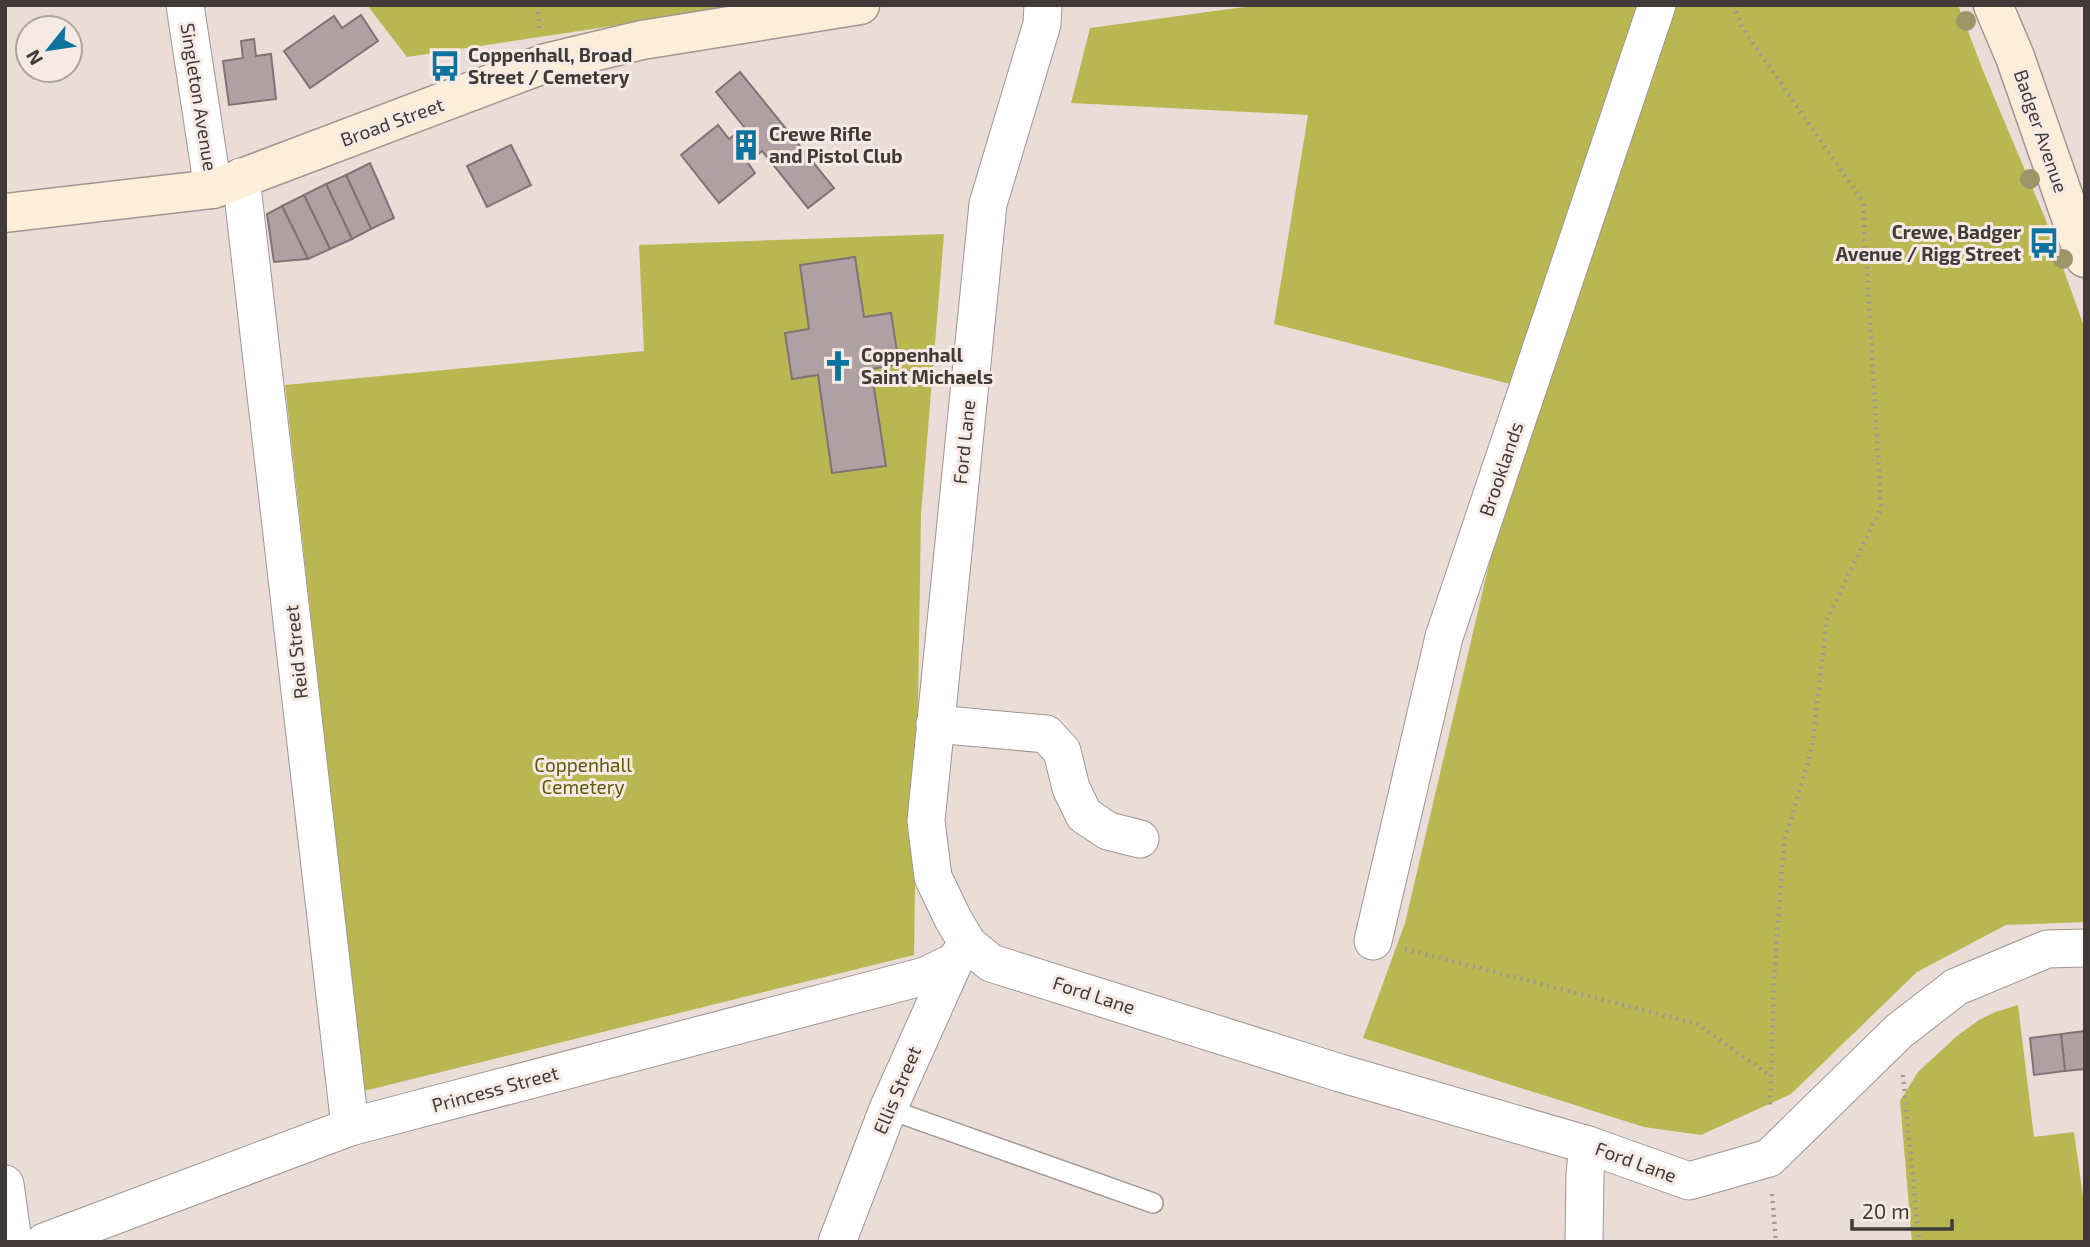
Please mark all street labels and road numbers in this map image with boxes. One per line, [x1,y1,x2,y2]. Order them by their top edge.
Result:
street label: Singleton Avenue [176,21,223,172]
street label: Badger Avenue [2010,66,2073,195]
street label: Broad Street [337,92,447,151]
street label: Ford Lane [948,399,979,485]
street label: Brooklands [1474,419,1527,519]
street label: Reid Street [279,604,312,700]
street label: Ford Lane [1050,970,1138,1019]
street label: Ellis Street [868,1042,925,1137]
street label: Princess Street [429,1061,561,1116]
street label: Ford Lane [1592,1136,1680,1187]

